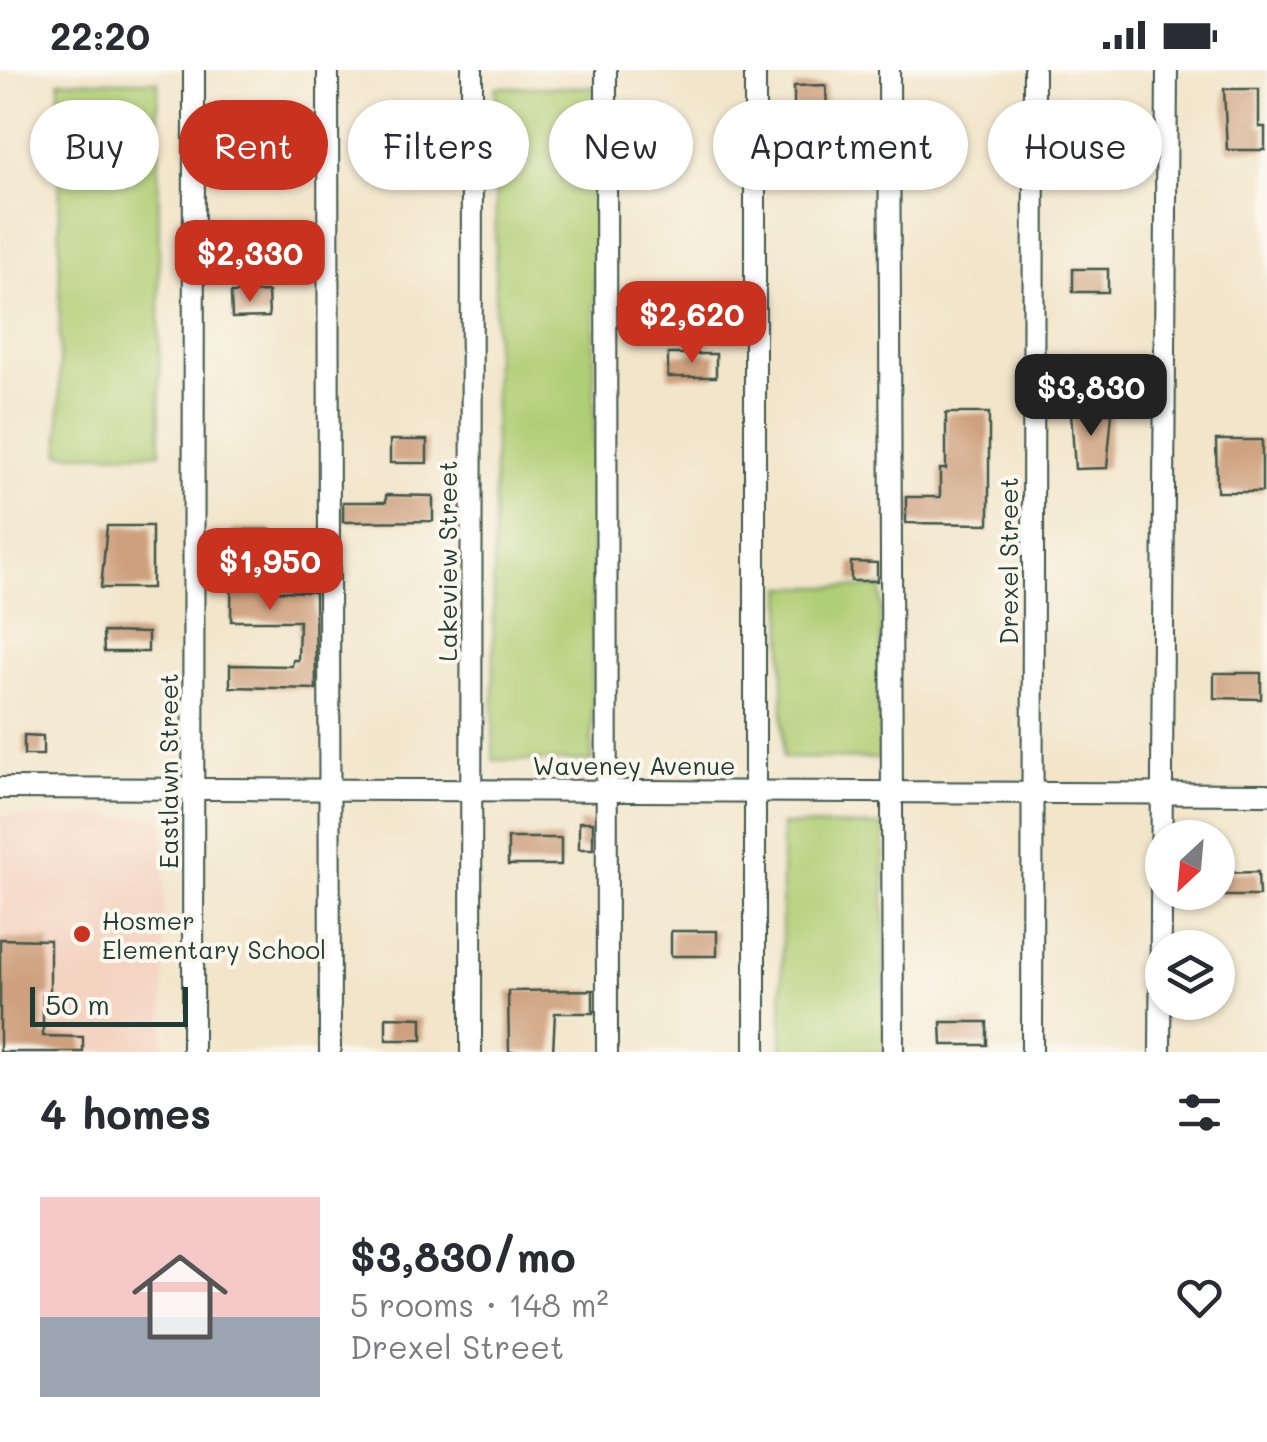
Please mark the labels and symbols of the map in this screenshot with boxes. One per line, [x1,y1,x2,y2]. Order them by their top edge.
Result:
pin: $2,330 [169,220,331,305]
pin: $2,620 [611,281,773,366]
pin: $3,830 [1010,354,1172,439]
street label: Lakeview Street [431,461,463,661]
street label: Drexel Street [992,477,1024,645]
pin: $1,950 [189,528,351,613]
street label: Eastlawn Street [152,673,184,869]
street label: Waveney Avenue [532,749,736,782]
north arrow [1145,820,1235,910]
place label: Hosmer Elementary School [102,904,326,966]
marker: Hosmer Elementary School [71,923,93,945]
scale bar [30,982,188,1026]

